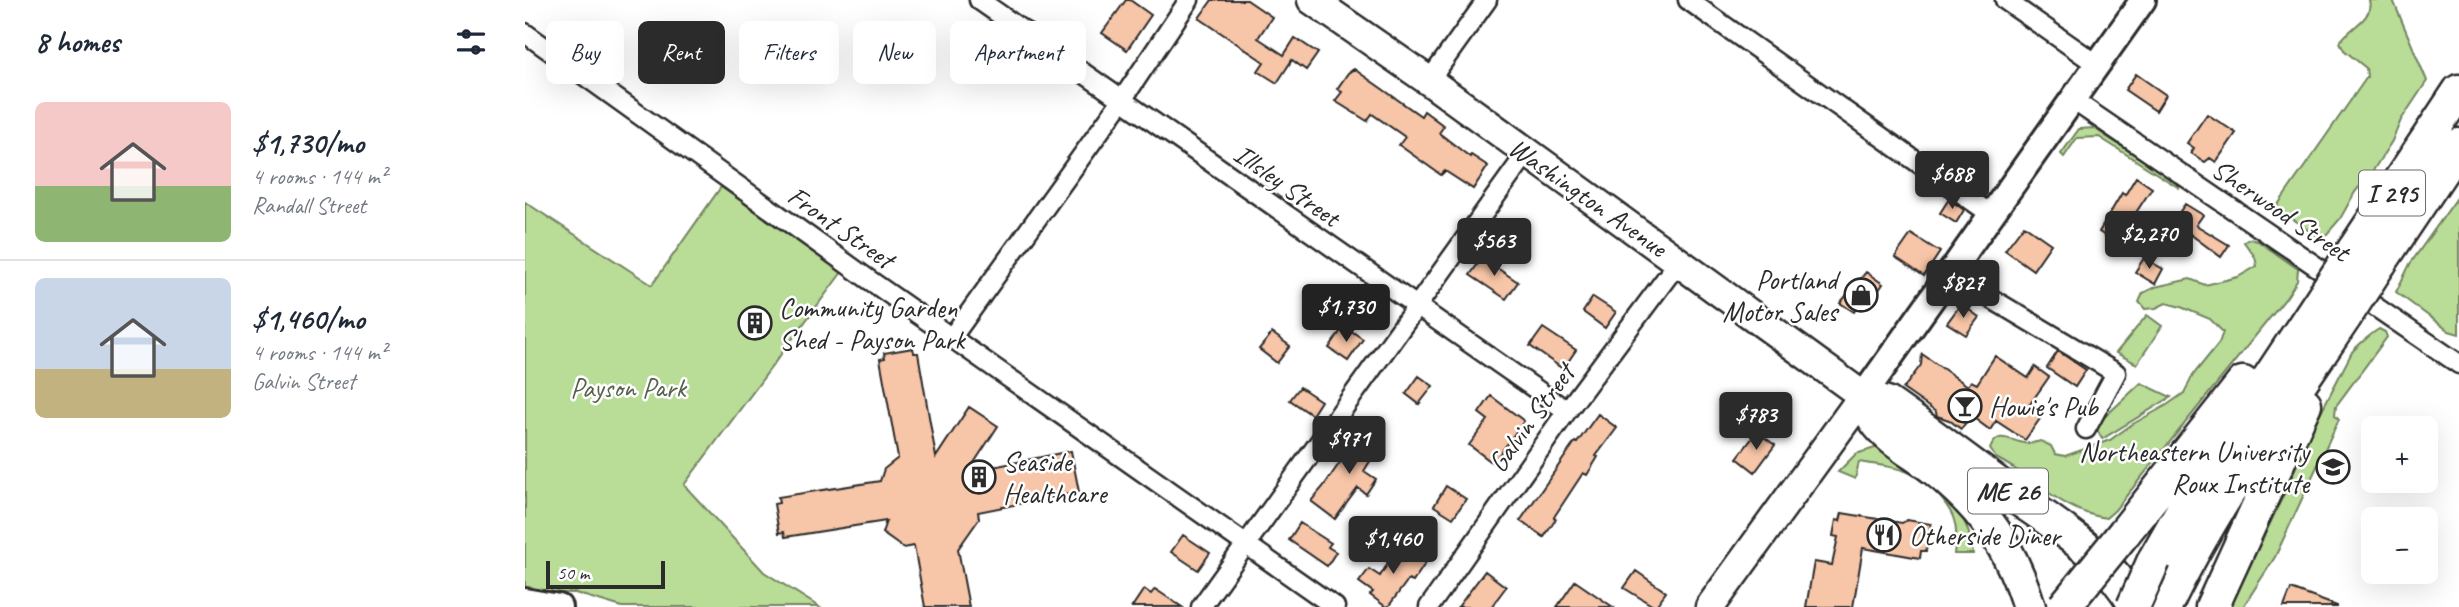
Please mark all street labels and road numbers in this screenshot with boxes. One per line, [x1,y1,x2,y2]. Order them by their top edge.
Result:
street label: Washington Avenue [1502,130,1675,266]
street label: Illsley Street [1227,136,1349,236]
street label: Sherwood Street [2205,151,2359,270]
road number: I 295 [2359,170,2425,216]
street label: Front Street [781,178,904,278]
street label: Galvin Street [1480,354,1584,479]
road number: ME 26 [1968,468,2048,513]

